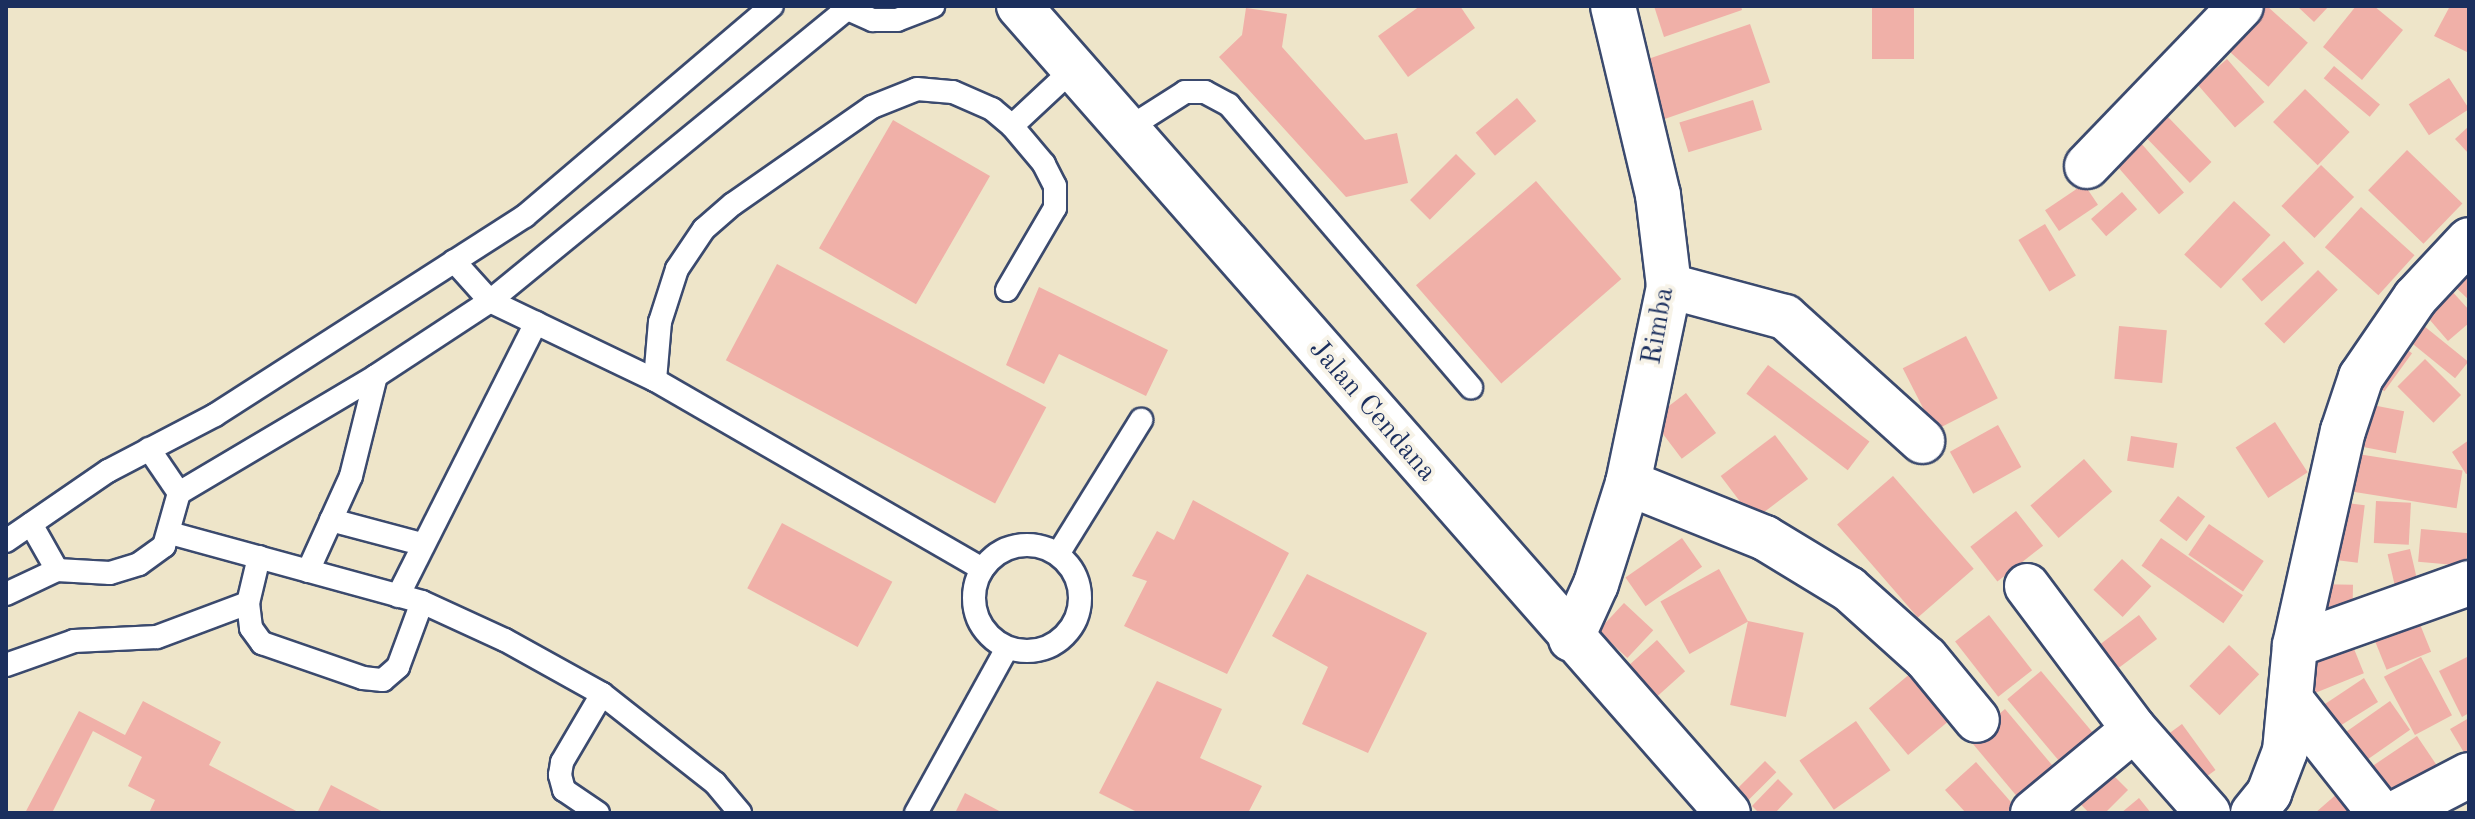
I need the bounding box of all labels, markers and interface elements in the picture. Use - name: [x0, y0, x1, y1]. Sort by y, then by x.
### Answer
- street label: Rimba: [1636, 285, 1682, 367]
- street label: Jalan Cendana: [1301, 333, 1443, 489]

